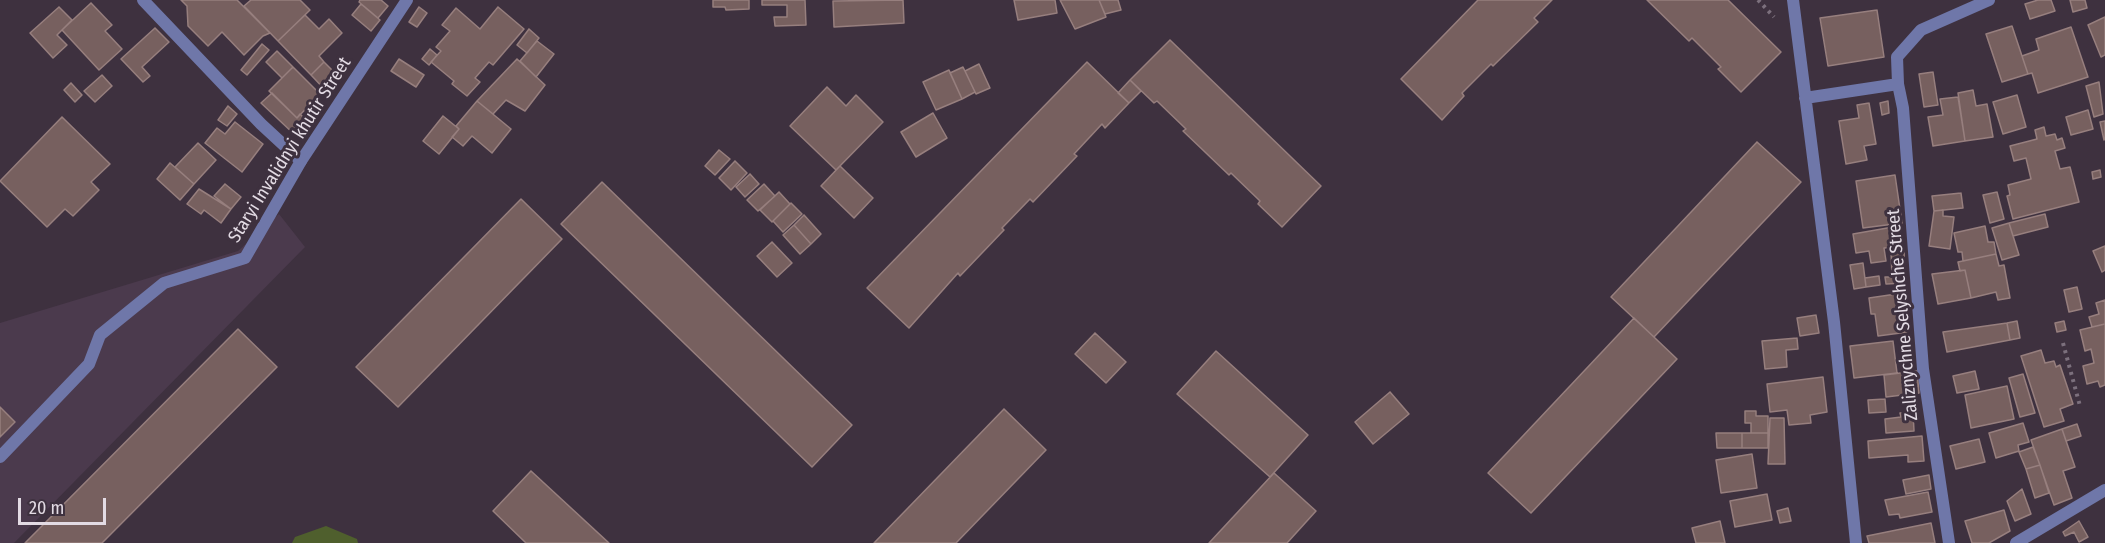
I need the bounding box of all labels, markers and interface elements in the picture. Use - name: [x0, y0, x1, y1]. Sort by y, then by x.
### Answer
- street label: Staryi Invalidnyi khutir Street: [224, 53, 356, 247]
- street label: Zaliznychne Selyshche Street: [1883, 208, 1923, 422]
- scale bar: [21, 486, 110, 524]
- text: 20 m: [29, 497, 64, 519]

